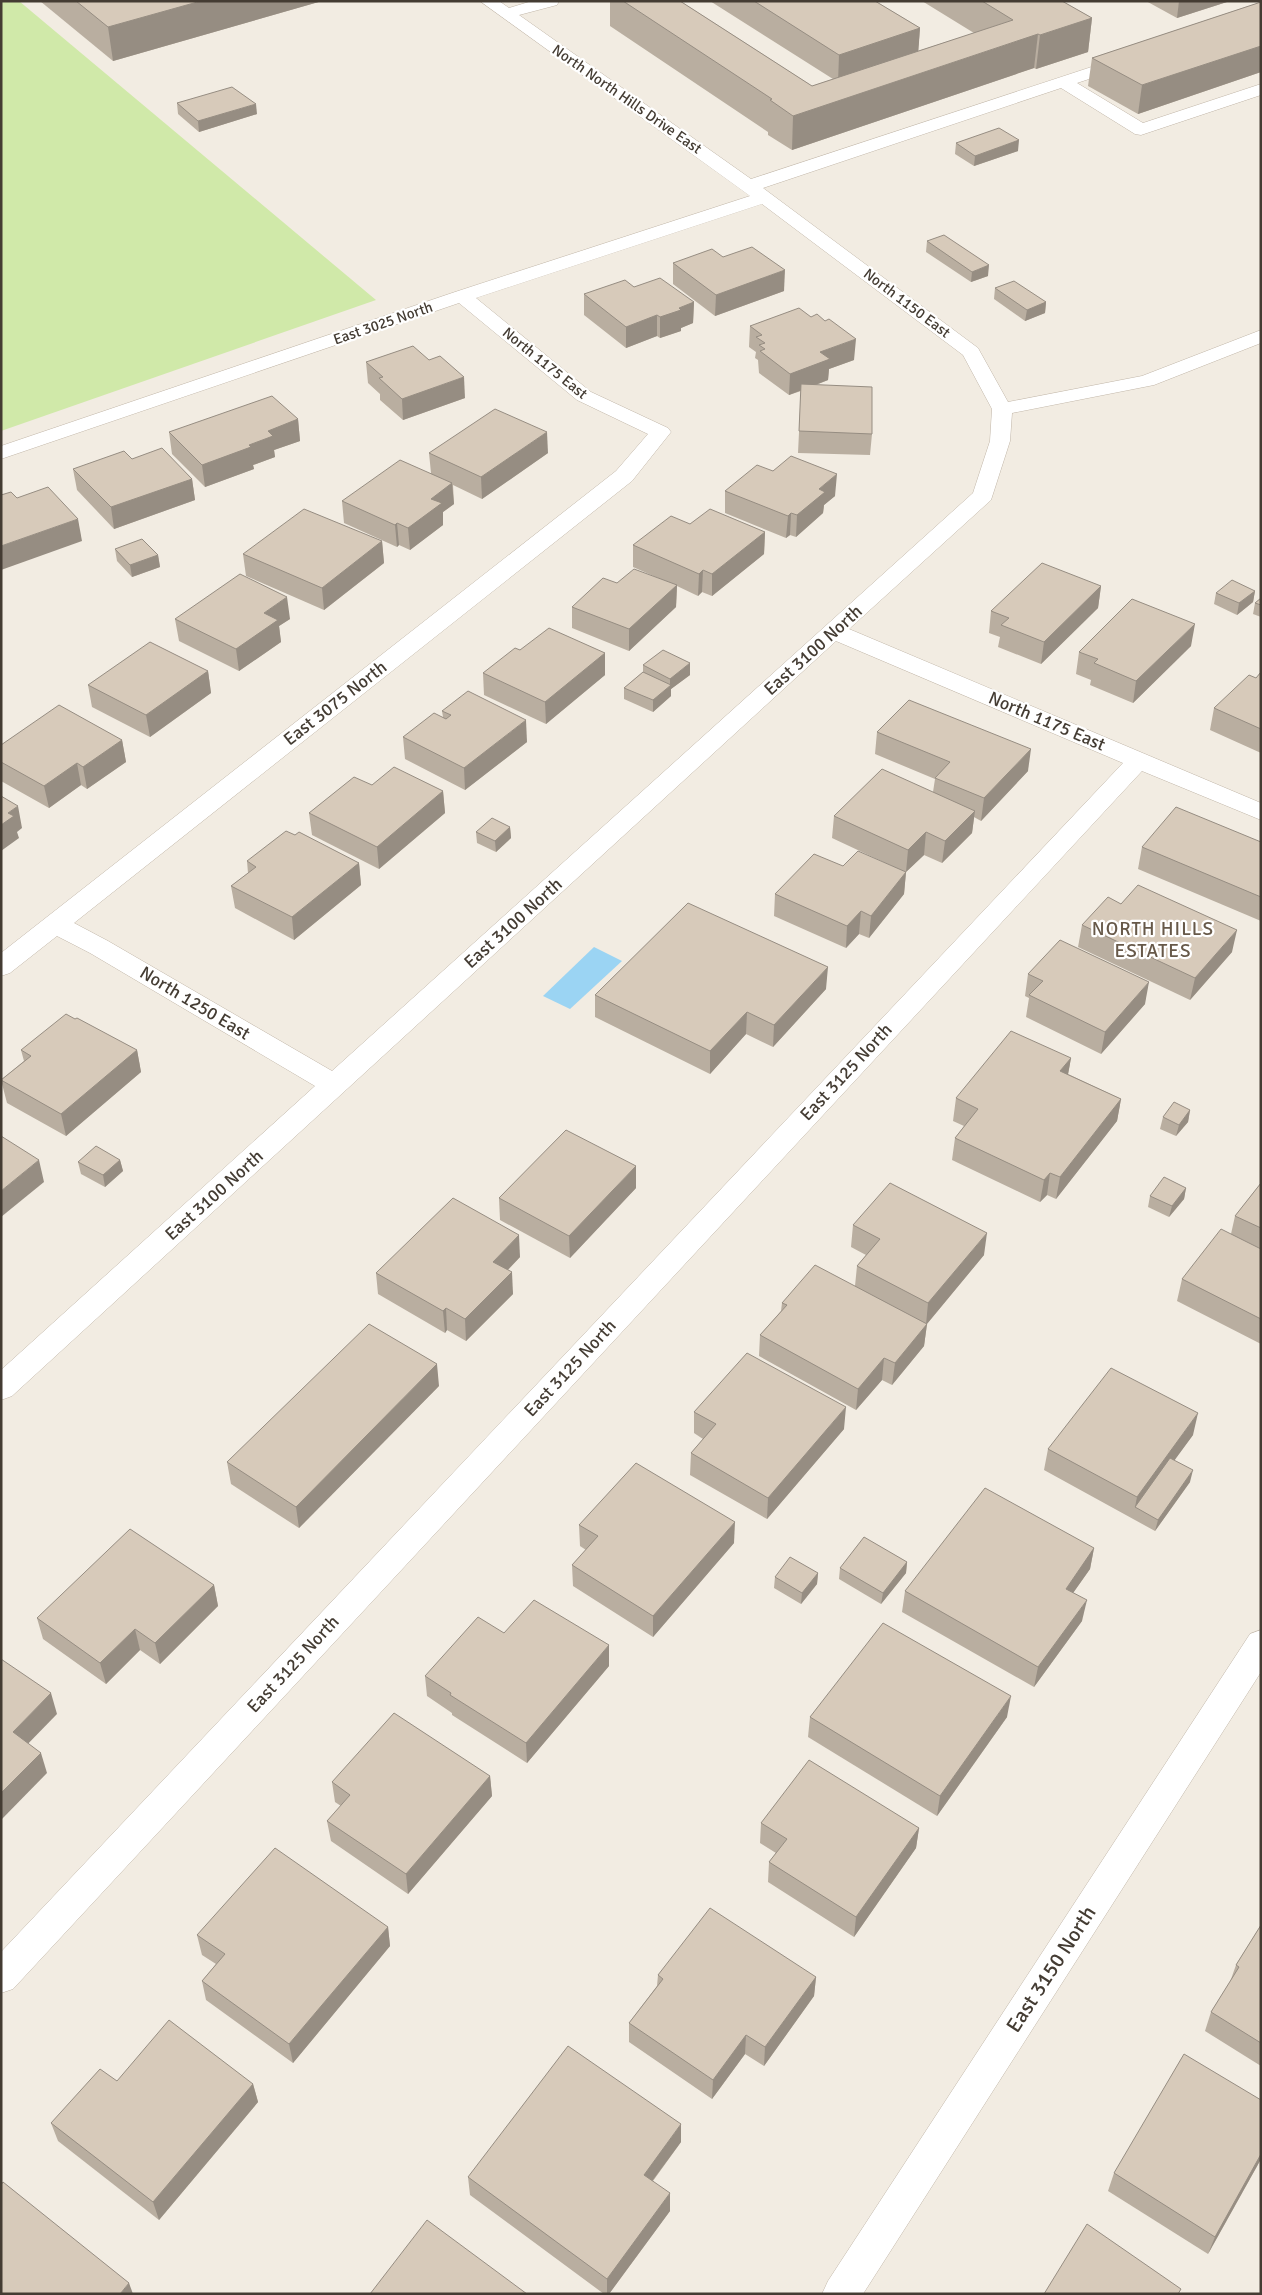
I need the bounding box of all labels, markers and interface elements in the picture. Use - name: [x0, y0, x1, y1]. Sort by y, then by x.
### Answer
- street label: North North Hills Drive East: [549, 40, 705, 158]
- street label: North 1150 East: [860, 265, 954, 341]
- street label: East 3025 North: [331, 298, 435, 348]
- street label: North 1175 East: [499, 323, 591, 403]
- street label: East 3100 North: [759, 600, 867, 700]
- street label: East 3075 North: [279, 656, 391, 750]
- street label: North 1175 East: [985, 686, 1109, 756]
- street label: East 3100 North: [459, 873, 567, 973]
- district label: NORTH HILLS ESTATES: [1092, 917, 1214, 963]
- street label: North 1250 East: [136, 961, 254, 1045]
- street label: East 3125 North: [795, 1019, 897, 1125]
- street label: East 3100 North: [160, 1145, 268, 1245]
- street label: East 3125 North: [519, 1315, 621, 1421]
- street label: East 3125 North: [242, 1611, 344, 1717]
- street label: East 3150 North: [1000, 1901, 1102, 2037]

